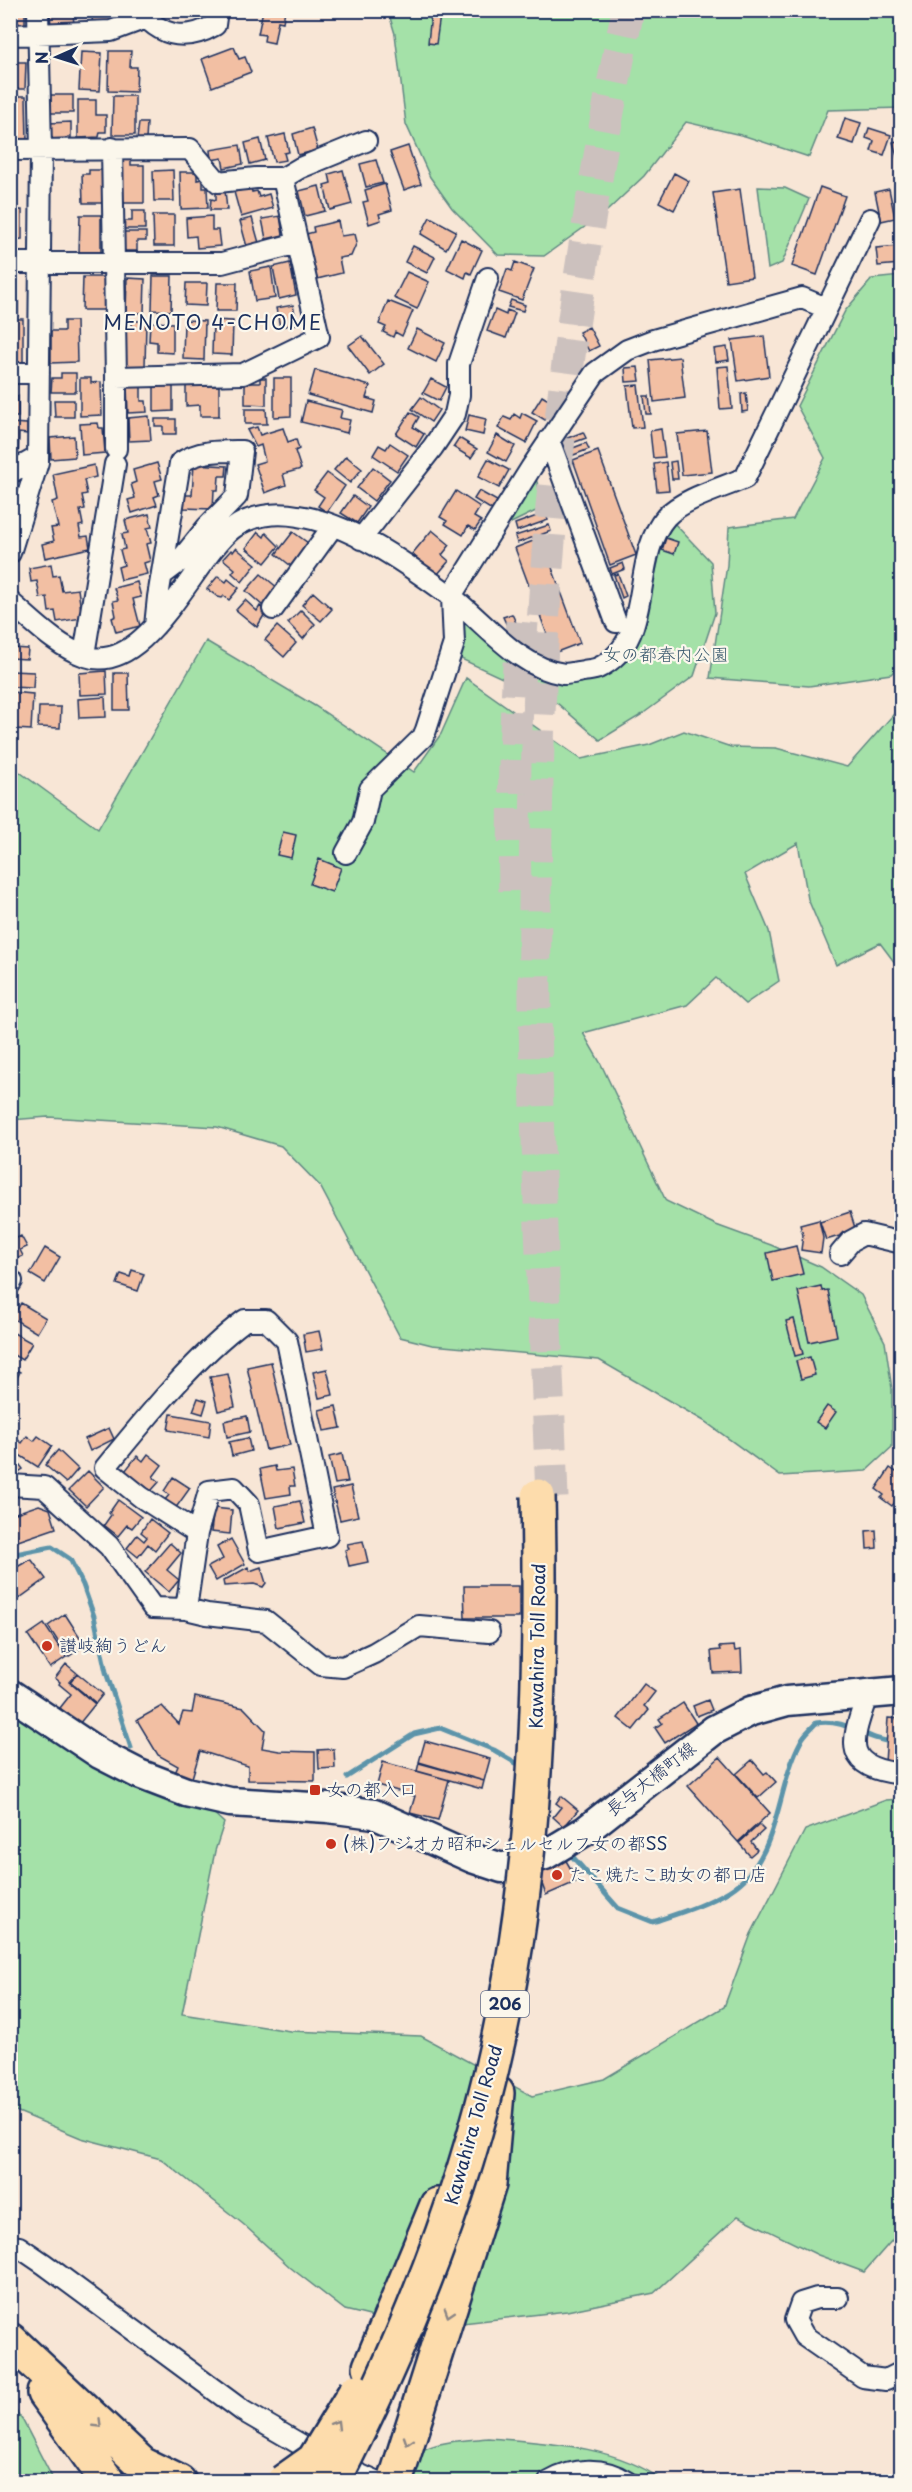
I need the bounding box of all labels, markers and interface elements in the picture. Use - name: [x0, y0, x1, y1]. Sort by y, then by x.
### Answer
- north arrow: [27, 27, 87, 87]
- text: N: [29, 51, 53, 65]
- district label: MENOTO 4-CHOME: [103, 307, 323, 337]
- park label: 女の都春内公園: [603, 640, 729, 667]
- street label: Kawahira Toll Road: [522, 1563, 551, 1729]
- place label: 讃岐絢うどん: [59, 1631, 167, 1658]
- marker: 讃岐絢うどん: [40, 1639, 54, 1653]
- street label: 長与大橋町線: [599, 1734, 701, 1822]
- place label: 女の都入口: [327, 1775, 417, 1802]
- marker: 女の都入口: [308, 1783, 322, 1797]
- place label: (株)フジオカ昭和シェルセルフ女の都SS: [343, 1829, 668, 1856]
- marker: (株)フジオカ昭和シェルセルフ女の都SS: [324, 1837, 338, 1851]
- place label: たこ焼たこ助女の都口店: [569, 1860, 767, 1887]
- marker: たこ焼たこ助女の都口店: [550, 1868, 564, 1882]
- road number: 206: [481, 1991, 529, 2017]
- street label: Kawahira Toll Road: [437, 2041, 508, 2208]
- one-way arrow: [443, 2307, 456, 2318]
- one-way arrow: [91, 2417, 102, 2428]
- one-way arrow: [328, 2420, 340, 2430]
- one-way arrow: [403, 2435, 415, 2445]

